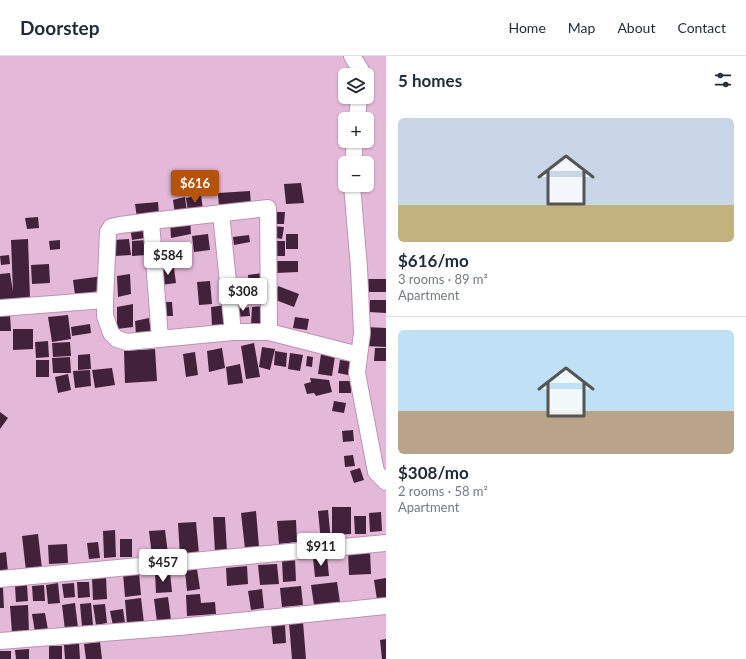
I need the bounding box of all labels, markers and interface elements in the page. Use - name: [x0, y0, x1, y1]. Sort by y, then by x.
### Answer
- text: Doorstep: [20, 16, 100, 39]
- text: Home: [508, 19, 546, 36]
- text: Map: [568, 19, 595, 36]
- text: About: [617, 19, 655, 36]
- text: Contact: [677, 19, 726, 36]
- map controls: [338, 68, 374, 192]
- button: layers: [338, 68, 374, 104]
- icon: filters: [712, 69, 734, 91]
- text: 5 homes: [398, 70, 462, 91]
- button: +: [338, 112, 374, 148]
- icon: home: [530, 144, 602, 216]
- button: −: [338, 156, 374, 192]
- pin: $616: [171, 170, 219, 204]
- text: $616: [180, 175, 210, 191]
- pin: $584: [144, 242, 192, 276]
- text: $584: [153, 247, 183, 263]
- text: $616/mo: [398, 250, 469, 271]
- text: 3 rooms · 89 m²: [398, 271, 488, 287]
- pin: $308: [219, 278, 267, 312]
- text: $308: [228, 283, 258, 299]
- text: Apartment: [398, 287, 459, 303]
- icon: home: [530, 356, 602, 428]
- text: $308/mo: [398, 462, 469, 483]
- text: 2 rooms · 58 m²: [398, 483, 488, 499]
- text: Apartment: [398, 499, 459, 515]
- pin: $911: [297, 533, 345, 567]
- text: $911: [306, 538, 336, 554]
- pin: $457: [139, 549, 187, 583]
- text: $457: [148, 554, 178, 570]

